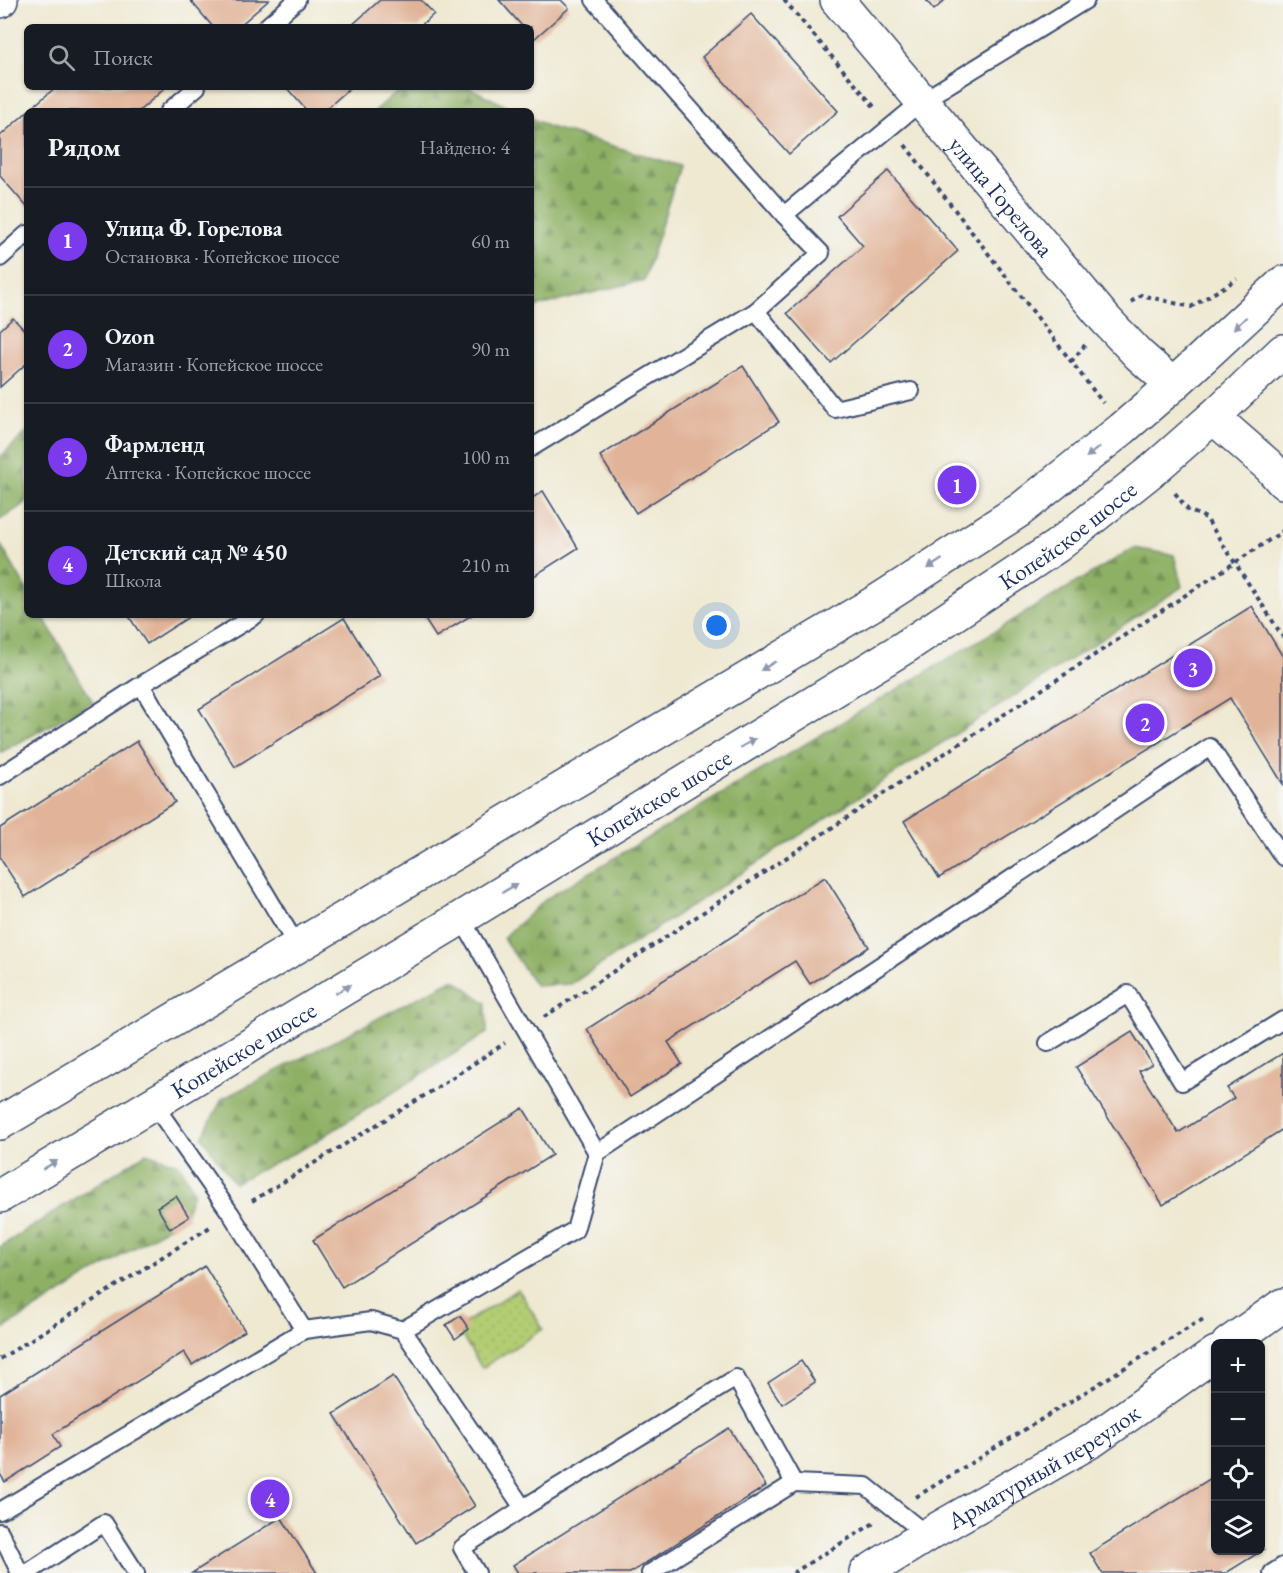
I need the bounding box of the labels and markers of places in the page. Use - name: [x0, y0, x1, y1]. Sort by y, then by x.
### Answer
- pin: 1: [938, 462, 976, 508]
- pin: 3: [1174, 646, 1212, 690]
- pin: 2: [1126, 700, 1164, 746]
- pin: 4: [250, 1476, 290, 1522]

